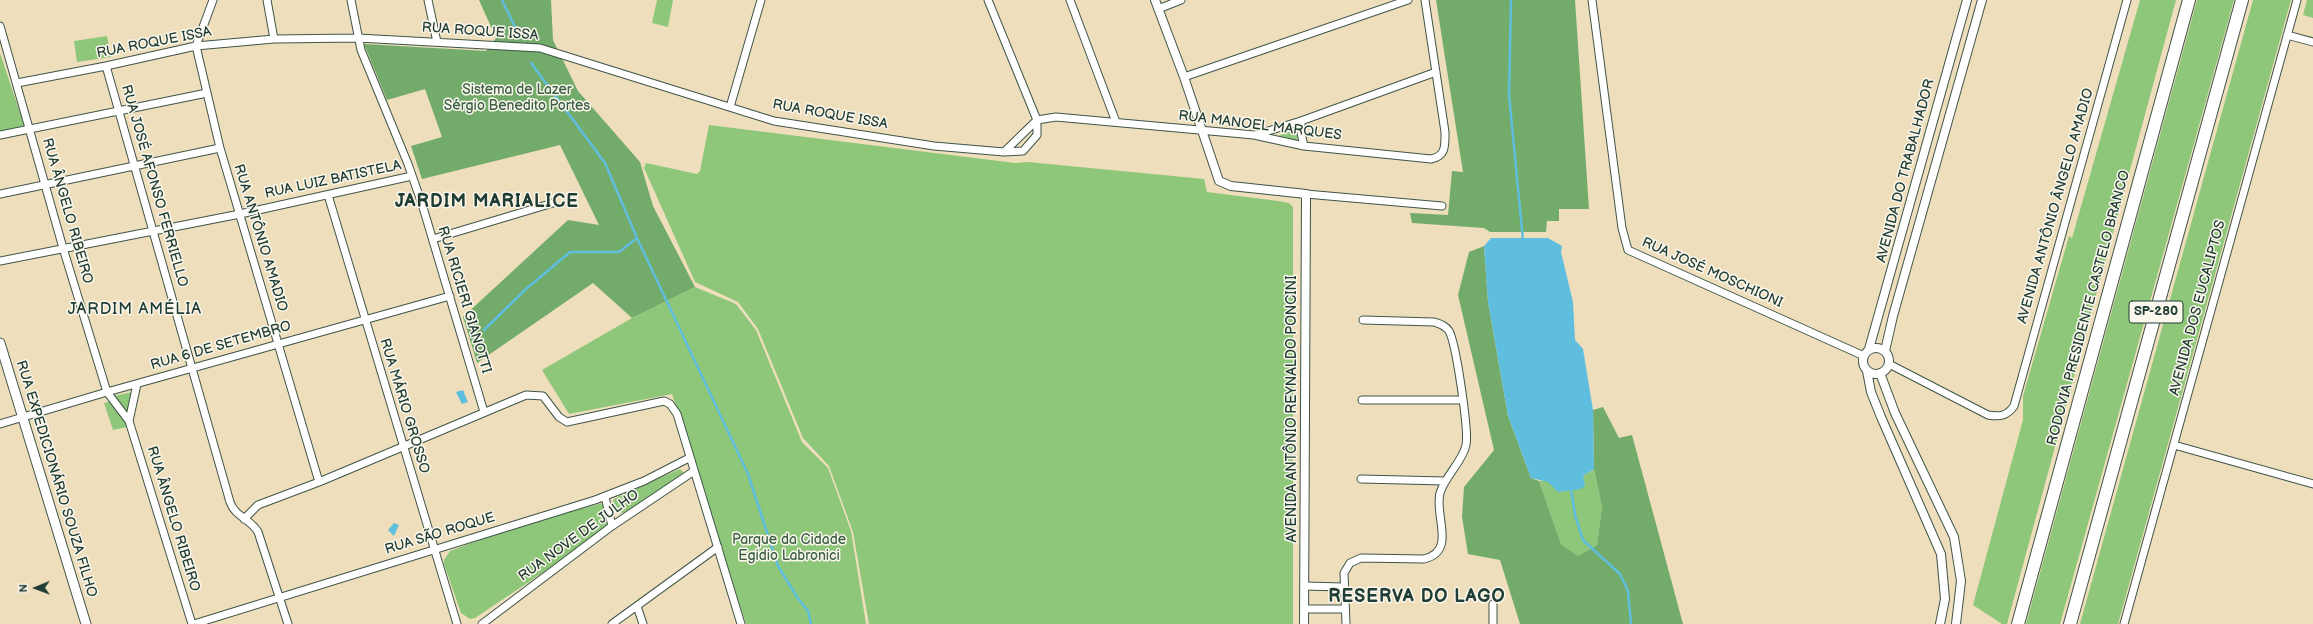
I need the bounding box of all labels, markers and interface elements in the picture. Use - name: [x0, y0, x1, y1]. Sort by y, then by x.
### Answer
- street label: RUA ROQUE ISSA: [421, 20, 539, 44]
- street label: RUA ROQUE ISSA: [95, 24, 213, 62]
- street label: AVENIDA DO TRABALHADOR: [1873, 77, 1939, 265]
- park label: Sistema de Lazer Sérgio Benedito Portes: [444, 82, 590, 114]
- street label: RUA JOSÉ AFONSO FERRIELLO: [117, 83, 191, 289]
- street label: AVENIDA ANTÔNIO ÂNGELO AMADIO: [2014, 86, 2098, 326]
- street label: RUA ROQUE ISSA: [771, 97, 889, 133]
- street label: RUA MANOEL MARQUES: [1177, 108, 1343, 144]
- street label: RUA ÂNGELO RIBEIRO: [38, 136, 96, 286]
- street label: RUA LUIZ BATISTELA: [263, 157, 403, 203]
- street label: RUA ANTÔNIO AMADIO: [230, 162, 290, 314]
- street label: RODOVIA PRESIDENTE CASTELO BRANCO: [2044, 169, 2134, 447]
- district label: JARDIM MARIALICE: [395, 191, 579, 213]
- street label: AVENIDA DOS EUCALIPTOS: [2166, 218, 2230, 398]
- street label: RUA RICIERI GIANOTTI: [434, 224, 494, 376]
- street label: RUA JOSÉ MOSCHIONI: [1639, 234, 1785, 312]
- street label: AVENIDA ANTÔNIO REYNALDO PONCINI: [1284, 276, 1300, 542]
- district label: JARDIM AMÉLIA: [68, 300, 202, 320]
- road number: SP-280: [2129, 301, 2183, 323]
- street label: RUA 6 DE SETEMBRO: [149, 318, 293, 374]
- street label: RUA MÁRIO GROSSO: [375, 336, 433, 476]
- street label: RUA EXPEDICIONÁRIO SOUZA FILHO: [12, 359, 100, 599]
- street label: RUA ÂNGELO RIBEIRO: [143, 444, 203, 594]
- street label: RUA NOVE DE JULHO: [516, 487, 642, 585]
- street label: RUA SÃO ROQUE: [383, 509, 497, 559]
- park label: Parque da Cidade Egidio Labronici: [732, 532, 846, 564]
- north arrow: [16, 568, 56, 608]
- district label: RESERVA DO LAGO: [1328, 586, 1506, 608]

